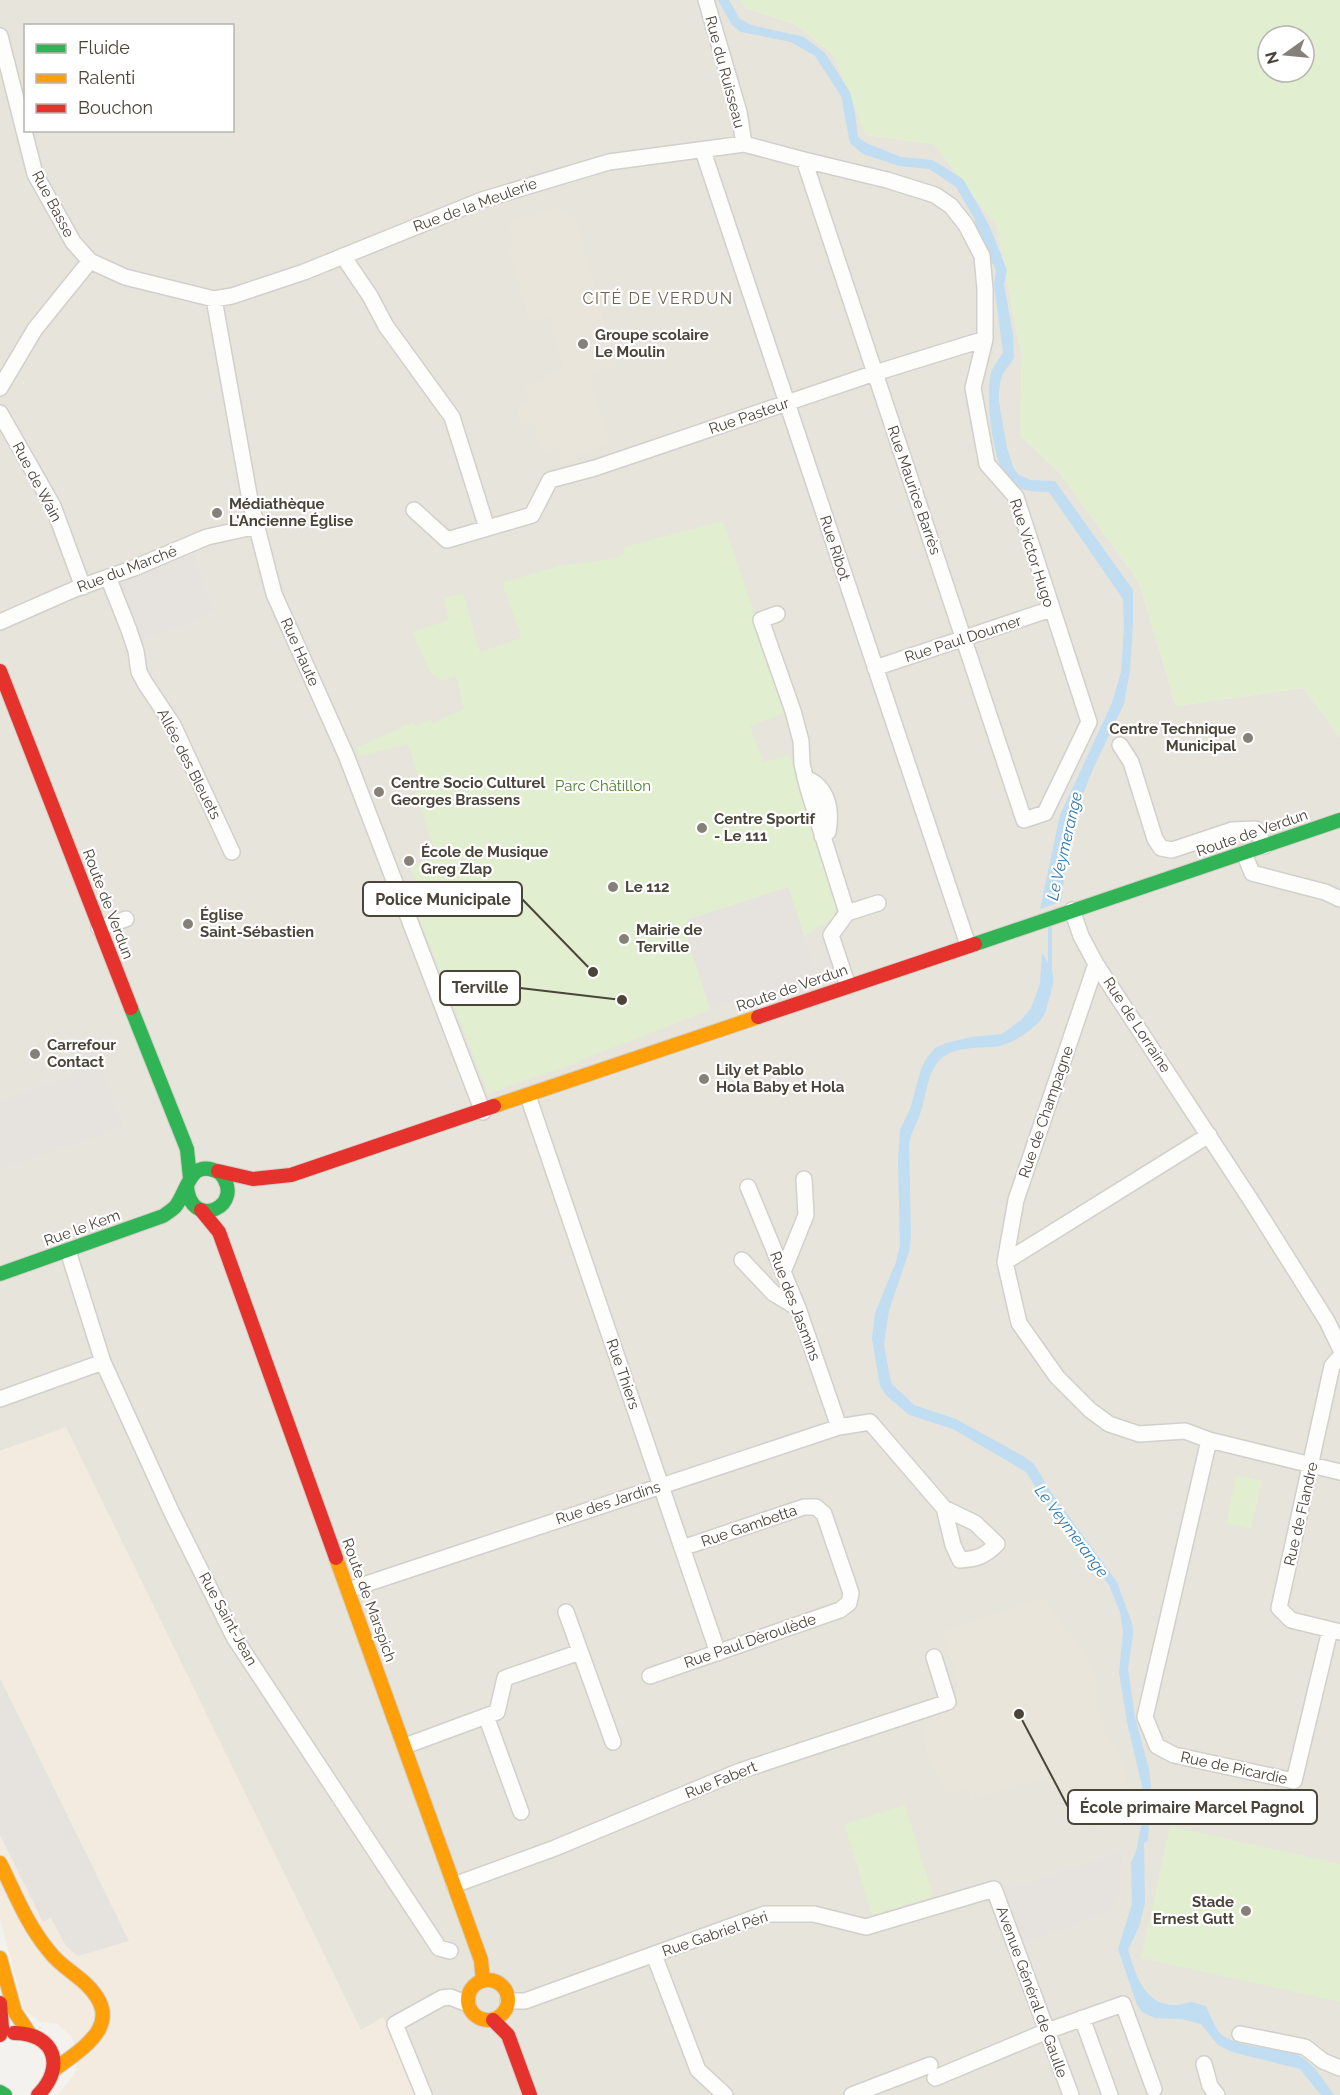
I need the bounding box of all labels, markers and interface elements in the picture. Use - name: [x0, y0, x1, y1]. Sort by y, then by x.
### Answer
- street label: Rue du Ruisseau: [701, 14, 749, 130]
- legend: [24, 24, 234, 132]
- north arrow: [1256, 24, 1316, 84]
- text: Fluide: [78, 37, 130, 58]
- text: N: [1261, 49, 1283, 66]
- text: Ralenti: [78, 67, 135, 88]
- text: Bouchon: [78, 97, 153, 118]
- street label: Rue Basse: [28, 168, 78, 240]
- street label: Rue de la Meulerie: [411, 174, 539, 236]
- district label: CITÉ DE VERDUN: [582, 288, 734, 308]
- place label: Groupe scolaire Le Moulin: [595, 326, 709, 361]
- marker: Groupe scolaire Le Moulin: [576, 337, 590, 351]
- street label: Rue Pasteur: [706, 394, 792, 438]
- street label: Rue Maurice Barrès: [883, 423, 945, 557]
- street label: Rue de Wain: [8, 439, 66, 525]
- place label: Médiathèque L'Ancienne Église: [229, 495, 353, 530]
- street label: Rue Victor Hugo: [1006, 496, 1058, 610]
- marker: Médiathèque L'Ancienne Église: [210, 506, 224, 520]
- street label: Rue Ribot: [816, 513, 854, 583]
- street label: Rue du Marché: [75, 542, 180, 596]
- street label: Rue Paul Doumer: [902, 611, 1024, 666]
- street label: Rue Haute: [277, 615, 323, 689]
- street label: Allée des Bleuets: [153, 706, 225, 822]
- place label: Centre Technique Municipal: [1109, 720, 1236, 755]
- marker: Centre Technique Municipal: [1241, 731, 1255, 745]
- place label: Centre Socio Culturel Georges Brassens: [391, 774, 546, 809]
- park label: Parc Châtillon: [555, 777, 651, 795]
- marker: Centre Socio Culturel Georges Brassens: [372, 785, 386, 799]
- water label: Le Veymerange: [1043, 790, 1086, 902]
- street label: Route de Verdun: [1194, 806, 1310, 860]
- place label: Centre Sportif - Le 111: [714, 810, 815, 845]
- marker: Centre Sportif - Le 111: [695, 821, 709, 835]
- place label: École de Musique Greg Zlap: [421, 843, 548, 878]
- street label: Route de Verdun: [79, 846, 137, 962]
- marker: École de Musique Greg Zlap: [402, 854, 416, 868]
- place label: Le 112: [625, 878, 670, 896]
- marker: Le 112: [606, 880, 620, 894]
- callout: Police Municipale: [363, 882, 522, 916]
- text: Police Municipale: [375, 890, 511, 909]
- place label: Église Saint-Sébastien: [200, 906, 314, 941]
- marker: Église Saint-Sébastien: [181, 917, 195, 931]
- place label: Mairie de Terville: [636, 921, 702, 956]
- marker: Mairie de Terville: [617, 932, 631, 946]
- street label: Route de Verdun: [734, 961, 850, 1015]
- callout: Terville: [440, 971, 520, 1005]
- street label: Rue de Lorraine: [1099, 974, 1175, 1076]
- text: Terville: [452, 978, 509, 997]
- place label: Carrefour Contact: [47, 1036, 116, 1071]
- street label: Rue de Champagne: [1015, 1043, 1077, 1180]
- marker: Carrefour Contact: [28, 1047, 42, 1061]
- place label: Lily et Pablo Hola Baby et Hola: [716, 1061, 845, 1096]
- marker: Lily et Pablo Hola Baby et Hola: [697, 1072, 711, 1086]
- street label: Rue le Kem: [41, 1206, 123, 1250]
- street label: Rue des Jasmins: [766, 1249, 824, 1363]
- street label: Rue Thiers: [603, 1336, 643, 1412]
- street label: Rue de Flandre: [1280, 1460, 1322, 1568]
- street label: Rue des Jardins: [553, 1478, 663, 1528]
- water label: Le Veymerange: [1031, 1481, 1113, 1581]
- street label: Rue Gambetta: [699, 1501, 799, 1551]
- street label: Route de Marspich: [338, 1536, 400, 1664]
- street label: Rue Saint-Jean: [195, 1569, 261, 1669]
- street label: Rue Paul Dèroulède: [682, 1610, 819, 1672]
- street label: Rue de Picardie: [1179, 1748, 1289, 1788]
- street label: Rue Fabert: [683, 1757, 759, 1803]
- callout: École primaire Marcel Pagnol: [1068, 1790, 1317, 1824]
- text: École primaire Marcel Pagnol: [1080, 1797, 1305, 1817]
- place label: Stade Ernest Gutt: [1153, 1893, 1234, 1928]
- street label: Avenue Général de Gaulle: [993, 1904, 1072, 2080]
- marker: Stade Ernest Gutt: [1239, 1904, 1253, 1918]
- street label: Rue Gabriel Péri: [660, 1907, 770, 1961]

